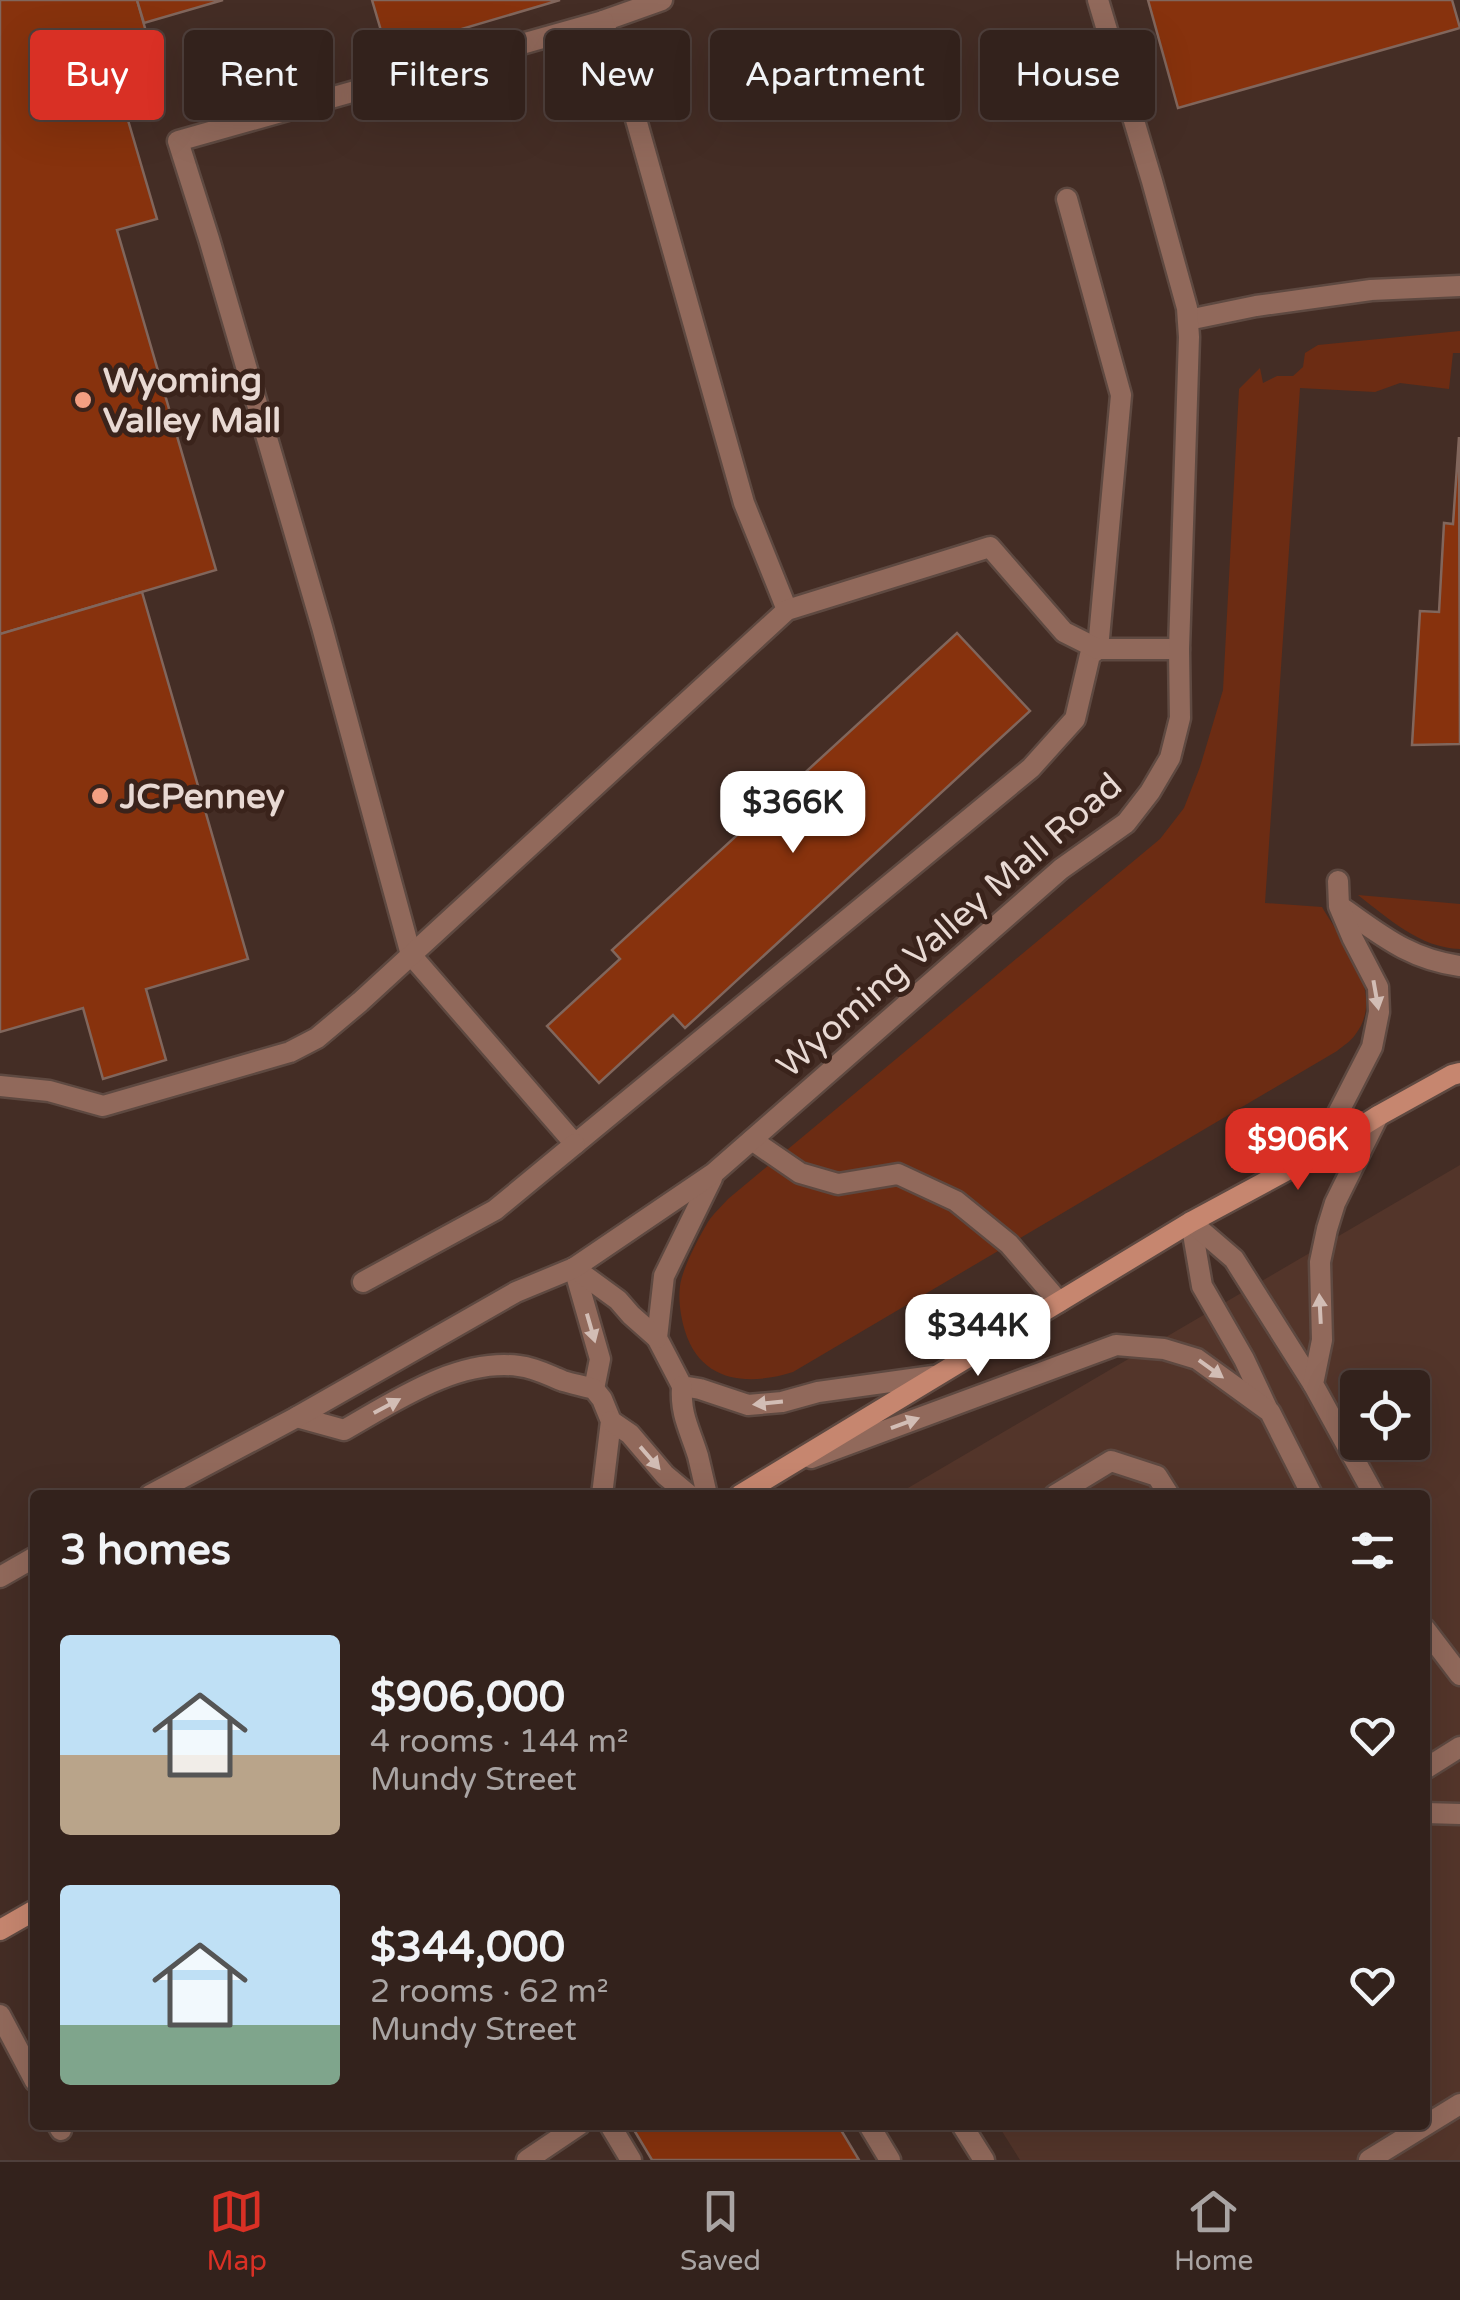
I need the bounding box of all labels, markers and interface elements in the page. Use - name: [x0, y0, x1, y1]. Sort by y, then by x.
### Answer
- chip: Buy: [30, 30, 164, 120]
- chip: Rent: [184, 30, 333, 120]
- chip: Filters: [353, 30, 525, 120]
- chip: New: [545, 30, 690, 120]
- chip: Apartment: [710, 30, 960, 120]
- chip: House: [980, 30, 1155, 120]
- place label: Wyoming Valley Mall: [103, 360, 281, 442]
- marker: Wyoming Valley Mall: [72, 389, 94, 411]
- street label: Wyoming Valley Mall Road: [769, 765, 1131, 1087]
- pin: $366K: [723, 771, 863, 856]
- place label: JCPenney: [119, 776, 285, 818]
- text: $366K: [742, 784, 844, 822]
- marker: JCPenney: [89, 785, 111, 807]
- one-way arrow: [1369, 979, 1384, 1011]
- pin: $906K: [1228, 1108, 1368, 1193]
- text: $906K: [1247, 1121, 1349, 1159]
- one-way arrow: [1312, 1292, 1328, 1324]
- pin: $344K: [908, 1294, 1048, 1379]
- text: $344K: [927, 1307, 1029, 1345]
- one-way arrow: [584, 1313, 599, 1344]
- one-way arrow: [1198, 1358, 1224, 1378]
- map controls: [1340, 1370, 1430, 1460]
- button: locate: [1340, 1370, 1430, 1460]
- one-way arrow: [752, 1395, 784, 1411]
- one-way arrow: [372, 1398, 401, 1415]
- one-way arrow: [890, 1415, 920, 1430]
- one-way arrow: [639, 1445, 661, 1470]
- icon: filters: [1345, 1523, 1400, 1578]
- text: 3 homes: [60, 1525, 231, 1576]
- text: $906,000: [370, 1672, 565, 1723]
- icon: home: [140, 1675, 260, 1795]
- icon: heart: [1345, 1708, 1400, 1763]
- text: 4 rooms · 144 m²: [370, 1723, 629, 1761]
- text: Mundy Street: [370, 1761, 577, 1799]
- text: $344,000: [370, 1922, 565, 1973]
- icon: home: [140, 1925, 260, 2045]
- icon: heart: [1345, 1958, 1400, 2013]
- text: 2 rooms · 62 m²: [370, 1973, 609, 2011]
- text: Mundy Street: [370, 2011, 577, 2049]
- tab: Map: [207, 2184, 267, 2278]
- tab: Saved: [680, 2184, 761, 2278]
- tab: Home: [1174, 2184, 1253, 2278]

